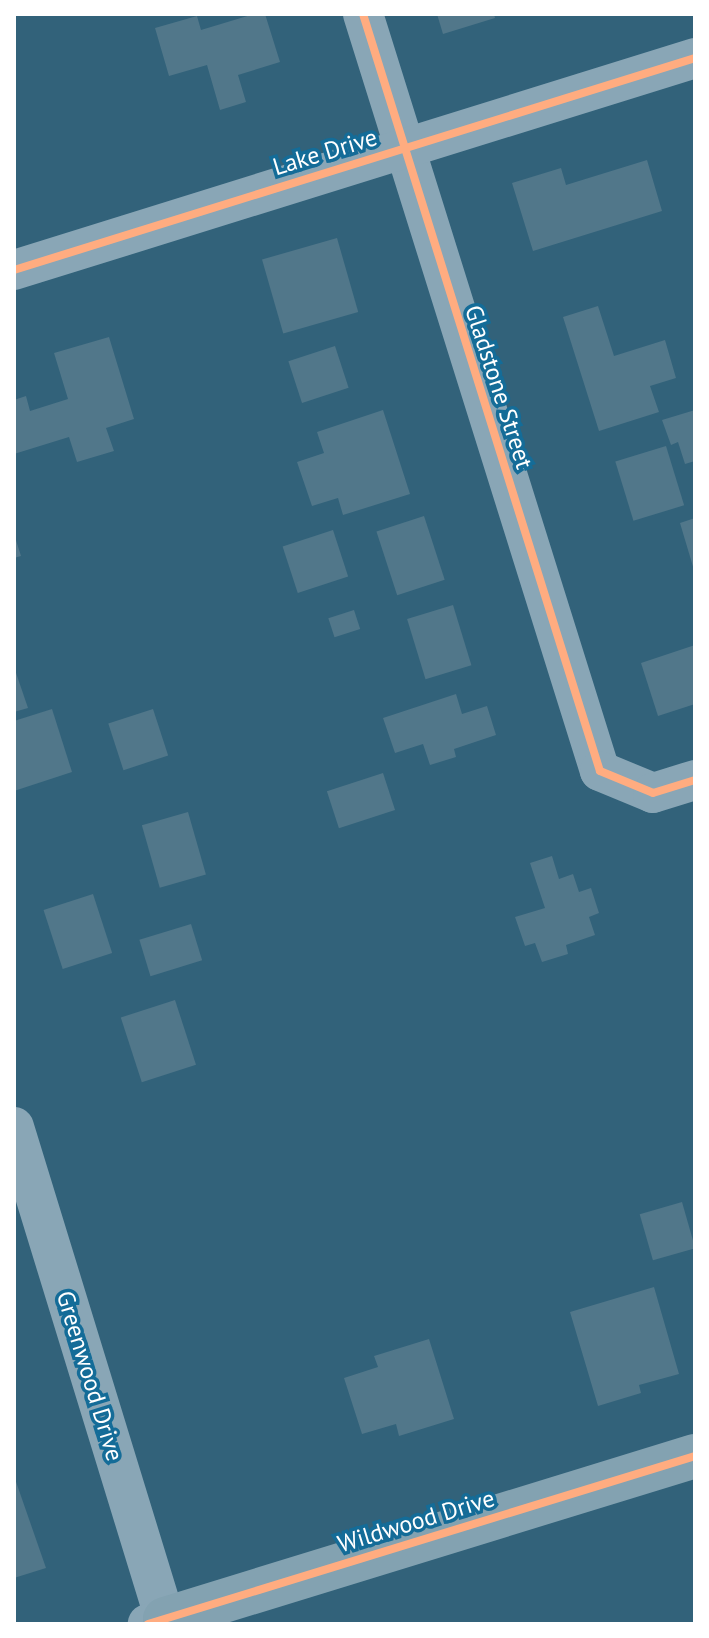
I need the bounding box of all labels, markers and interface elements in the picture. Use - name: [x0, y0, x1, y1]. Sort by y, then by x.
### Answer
- street label: Lake Drive: [269, 123, 381, 181]
- street label: Gladstone Street: [459, 302, 539, 472]
- street label: Greenwood Drive: [50, 1287, 130, 1465]
- street label: Wildwood Drive: [334, 1483, 498, 1559]

